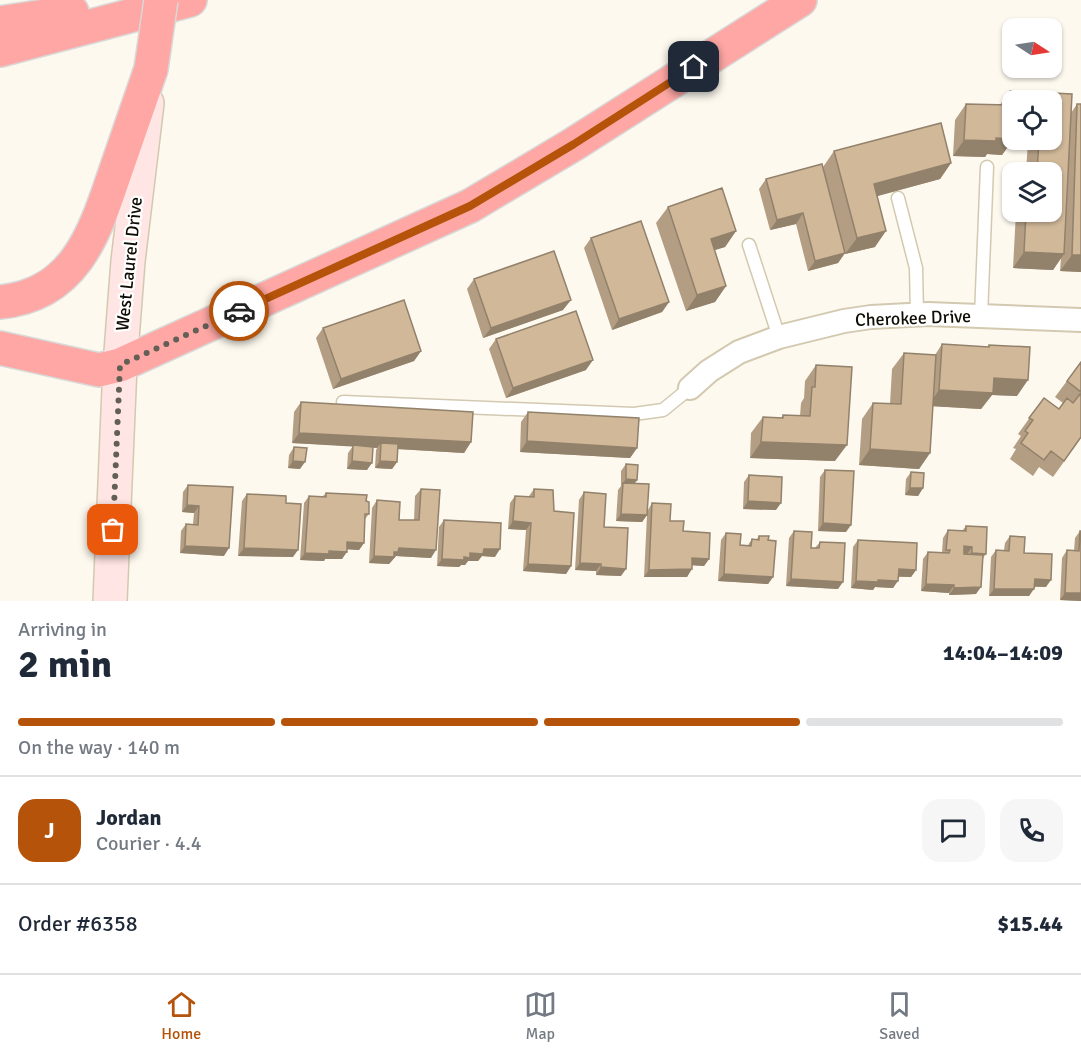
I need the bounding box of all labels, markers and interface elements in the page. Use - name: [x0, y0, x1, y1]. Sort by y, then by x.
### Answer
- north arrow: [1002, 18, 1062, 78]
- map controls: [1002, 18, 1062, 222]
- pin: [668, 41, 719, 92]
- icon: home: [677, 50, 710, 83]
- button: locate: [1002, 90, 1062, 150]
- button: layers: [1002, 162, 1062, 222]
- street label: West Laurel Drive: [111, 196, 147, 332]
- courier: [209, 281, 269, 341]
- icon: car: [223, 295, 256, 328]
- street label: Cherokee Drive: [855, 305, 971, 331]
- pin: [87, 504, 138, 555]
- icon: bag: [96, 513, 129, 546]
- text: Arriving in: [18, 617, 107, 642]
- text: 14:04–14:09: [943, 639, 1063, 666]
- text: 2 min: [18, 640, 112, 688]
- text: On the way · 140 m: [18, 735, 180, 760]
- button: chat: [922, 799, 985, 862]
- button: phone: [1000, 799, 1063, 862]
- text: Jordan: [96, 804, 162, 831]
- text: J: [44, 817, 55, 844]
- text: Courier · 4.4: [96, 831, 202, 856]
- text: Order #6358: [18, 910, 138, 937]
- text: $15.44: [997, 910, 1063, 937]
- tab: Home: [161, 988, 201, 1044]
- tab: Map: [524, 988, 557, 1044]
- tab: Saved: [879, 988, 920, 1044]

